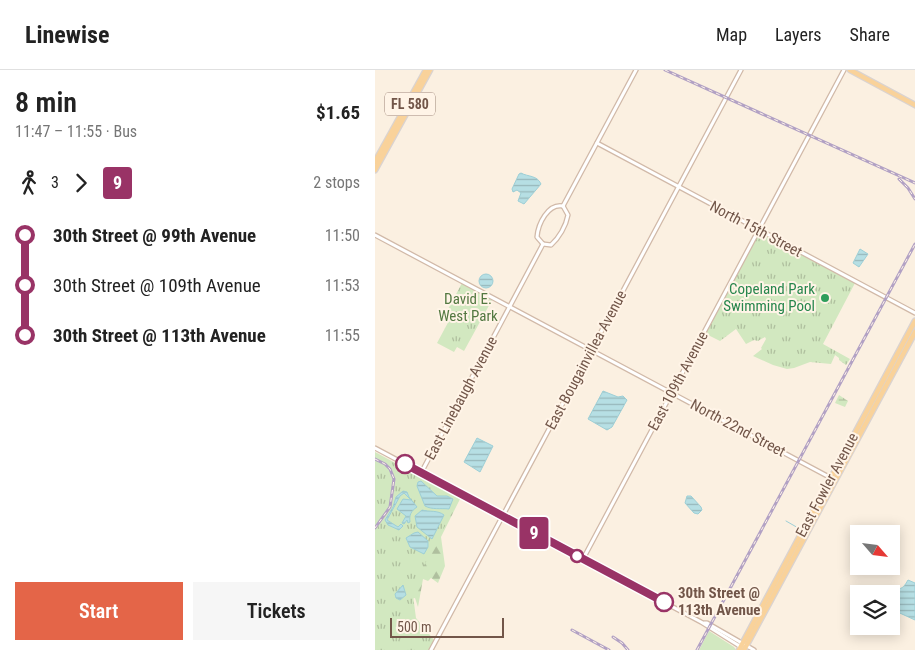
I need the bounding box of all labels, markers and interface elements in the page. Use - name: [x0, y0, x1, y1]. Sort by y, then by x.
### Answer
- text: Linewise: [25, 21, 109, 49]
- text: Map: [716, 24, 747, 45]
- text: Layers: [775, 24, 822, 45]
- text: Share: [850, 24, 890, 45]
- text: 8 min: [15, 86, 77, 119]
- road number: FL 580: [385, 92, 435, 116]
- text: $1.65: [316, 101, 360, 124]
- text: 11:47 – 11:55 · Bus: [15, 122, 137, 141]
- icon: walk: [15, 169, 43, 197]
- icon: forward: [67, 169, 95, 197]
- text: 9: [113, 172, 122, 193]
- text: 3: [51, 173, 59, 192]
- text: 2 stops: [313, 173, 360, 192]
- street label: North 15th Street: [707, 197, 805, 261]
- text: 30th Street @ 99th Avenue: [53, 224, 256, 247]
- text: 11:50: [325, 226, 360, 245]
- text: 30th Street @ 109th Avenue: [53, 274, 261, 297]
- text: 11:53: [325, 276, 360, 295]
- place label: Copeland Park Swimming Pool: [723, 280, 815, 315]
- street label: East Bougainvillea Avenue: [542, 287, 630, 433]
- park label: David E. West Park: [438, 290, 498, 325]
- marker: Copeland Park Swimming Pool: [819, 292, 831, 304]
- text: 30th Street @ 113th Avenue: [53, 324, 266, 347]
- text: 11:55: [325, 326, 360, 345]
- street label: East 109th Avenue: [644, 328, 712, 434]
- street label: East Linebaugh Avenue: [421, 333, 501, 463]
- street label: North 22nd Street: [687, 395, 789, 461]
- street label: East Fowler Avenue: [792, 430, 862, 540]
- unlabelled marker: [395, 454, 415, 474]
- line badge: 9: [518, 517, 550, 549]
- text: 9: [529, 522, 539, 543]
- north arrow: [850, 525, 900, 575]
- map controls: [850, 525, 900, 635]
- unlabelled marker: [570, 549, 584, 563]
- button: Start: [15, 582, 183, 640]
- button: Tickets: [193, 582, 360, 640]
- place label: 30th Street @ 113th Avenue: [678, 584, 761, 619]
- button: layers: [850, 585, 900, 635]
- marker: 30th Street @ 113th Avenue: [654, 592, 674, 612]
- scale bar: [390, 615, 504, 638]
- text: 500 m: [397, 619, 432, 635]

